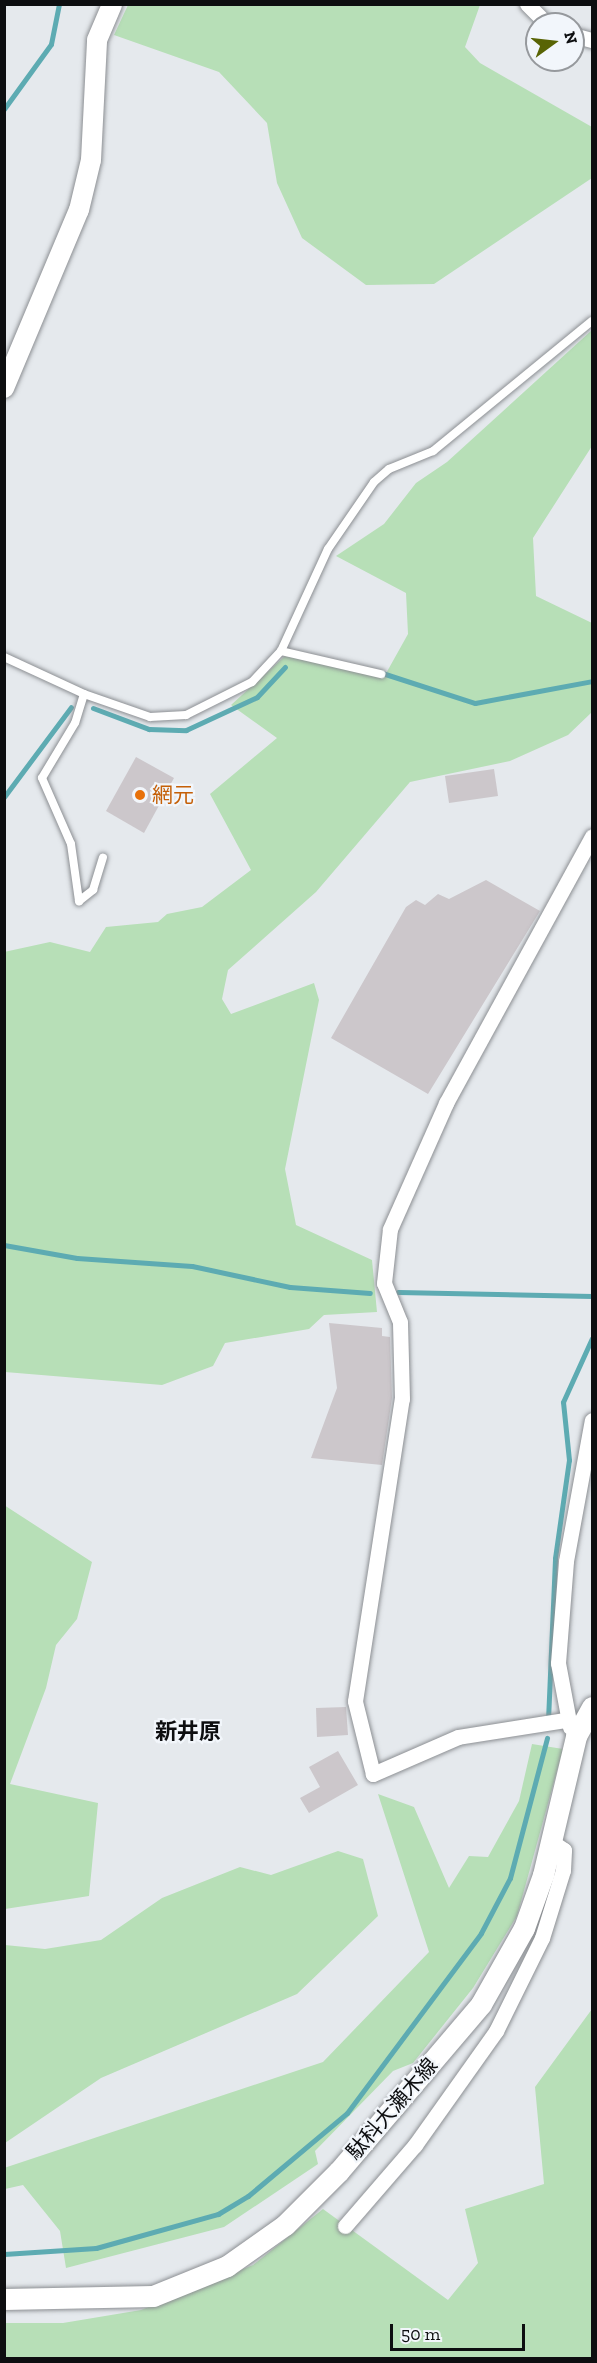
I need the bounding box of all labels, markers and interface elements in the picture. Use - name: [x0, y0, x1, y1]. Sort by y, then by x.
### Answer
- north arrow: [525, 12, 585, 72]
- text: N: [560, 29, 582, 46]
- place label: 網元: [152, 782, 194, 808]
- marker: 網元: [133, 788, 147, 802]
- district label: 新井原: [155, 1719, 221, 1745]
- street label: 駄科大瀬木線: [341, 2053, 443, 2165]
- scale bar: [393, 2312, 528, 2350]
- text: 50 m: [401, 2323, 440, 2345]

